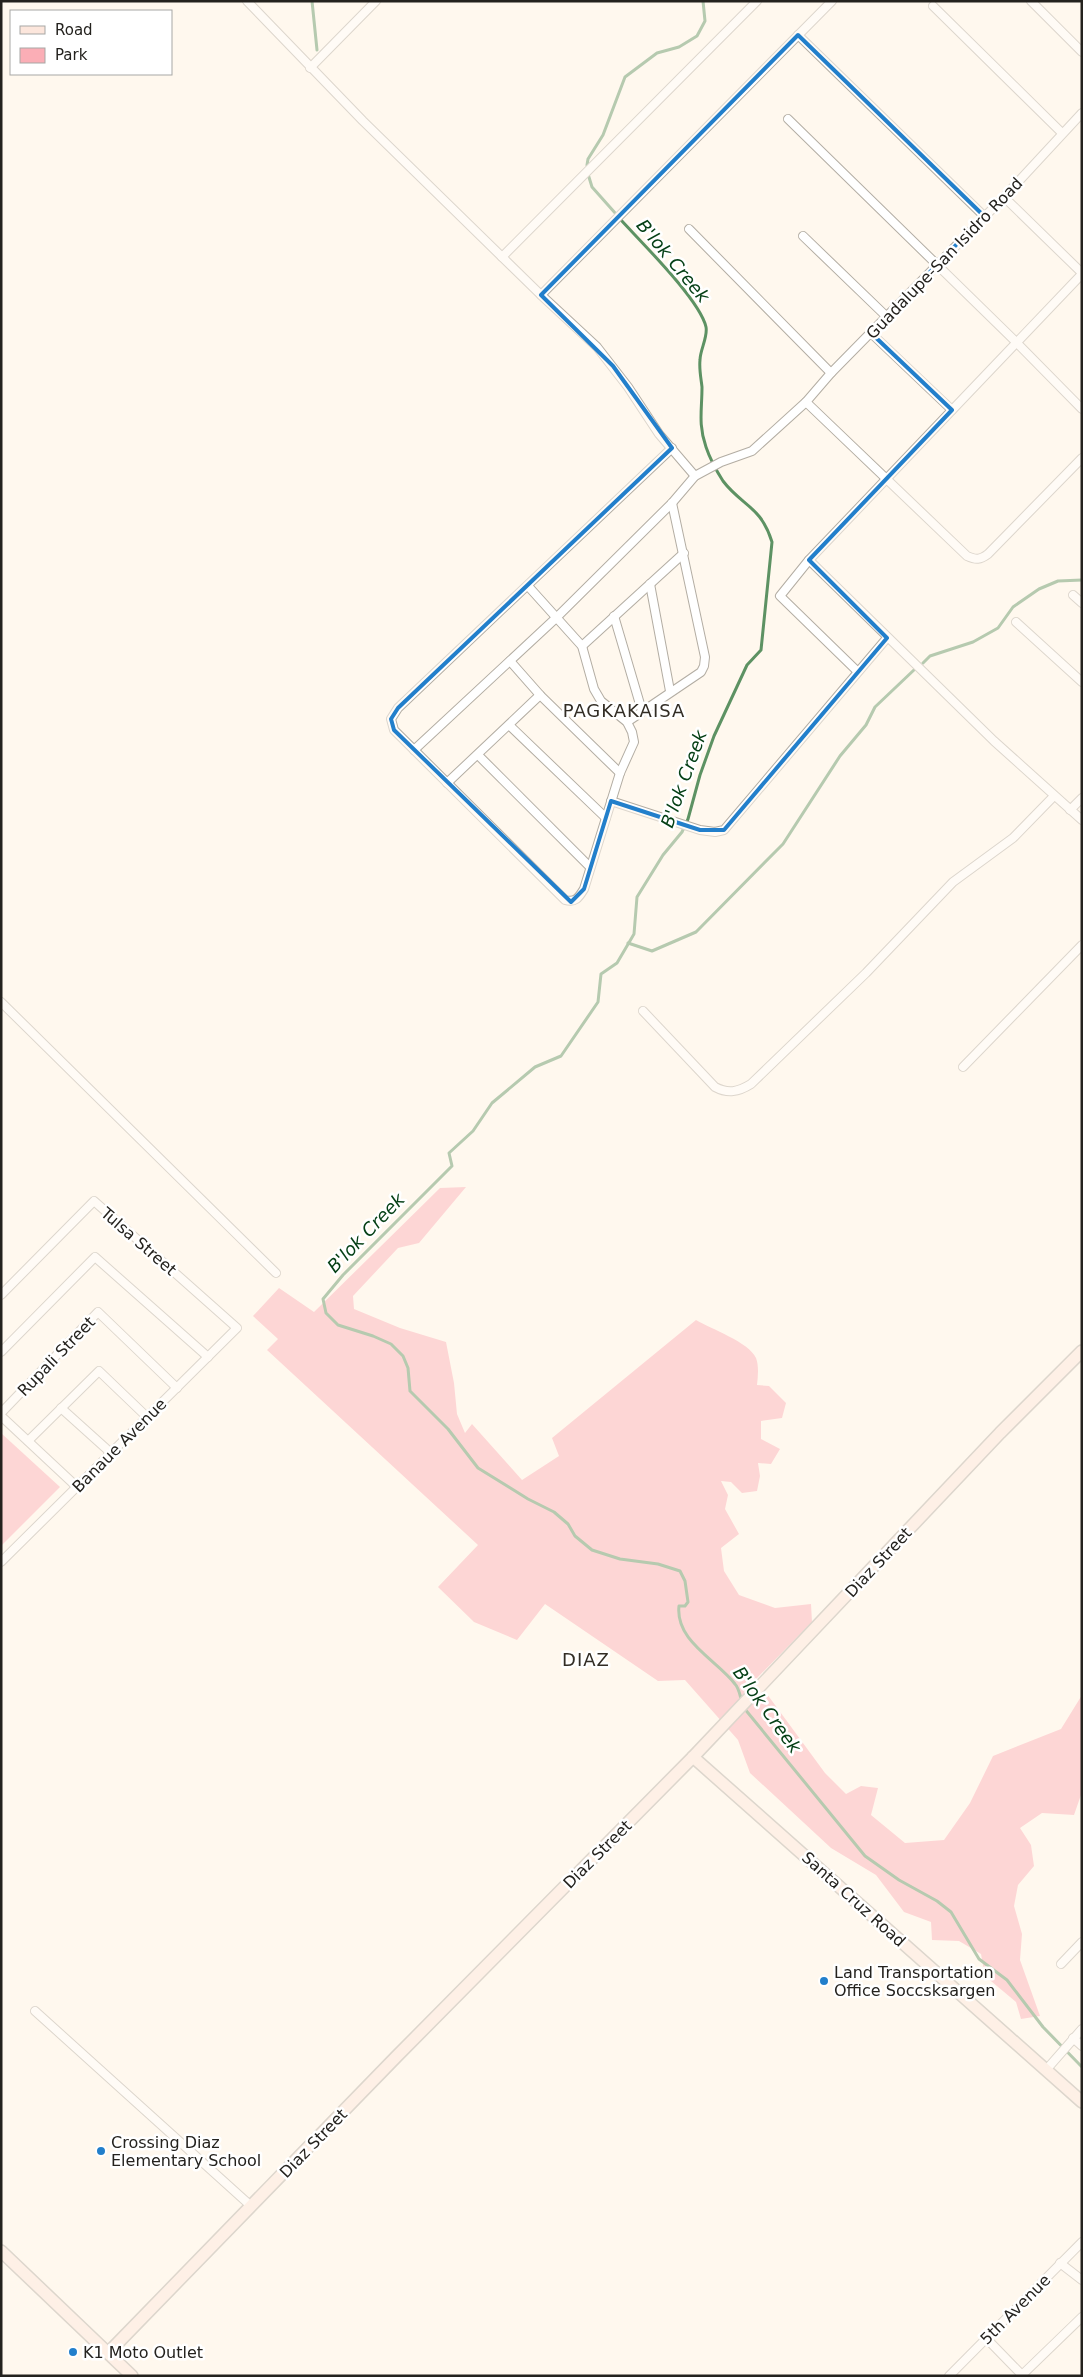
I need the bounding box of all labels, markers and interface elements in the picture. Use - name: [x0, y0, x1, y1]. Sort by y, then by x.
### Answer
- legend: [10, 10, 172, 75]
- text: Road: [55, 21, 93, 39]
- text: Park: [55, 46, 88, 64]
- street label: Guadalupe-San Isidro Road: [862, 174, 1026, 343]
- water label: B'lok Creek: [633, 215, 715, 308]
- district label: PAGKAKAISA: [563, 700, 685, 721]
- water label: B'lok Creek: [656, 726, 711, 830]
- water label: B'lok Creek: [323, 1188, 410, 1277]
- street label: Tulsa Street: [96, 1203, 180, 1279]
- street label: Rupali Street: [14, 1313, 99, 1400]
- street label: Banaue Avenue: [68, 1394, 170, 1496]
- street label: Diaz Street: [841, 1523, 916, 1601]
- district label: DIAZ: [562, 1649, 610, 1670]
- water label: B'lok Creek: [729, 1662, 807, 1758]
- street label: Diaz Street: [559, 1816, 635, 1892]
- street label: Santa Cruz Road: [798, 1848, 909, 1951]
- place label: Land Transportation Office Soccsksargen: [834, 1963, 996, 2000]
- marker: Land Transportation Office Soccsksargen: [818, 1975, 830, 1987]
- street label: Diaz Street: [276, 2105, 351, 2182]
- place label: Crossing Diaz Elementary School: [111, 2133, 261, 2170]
- marker: Crossing Diaz Elementary School: [95, 2145, 107, 2157]
- street label: 5th Avenue: [976, 2270, 1054, 2348]
- place label: K1 Moto Outlet: [83, 2343, 203, 2362]
- marker: K1 Moto Outlet: [67, 2346, 79, 2358]

